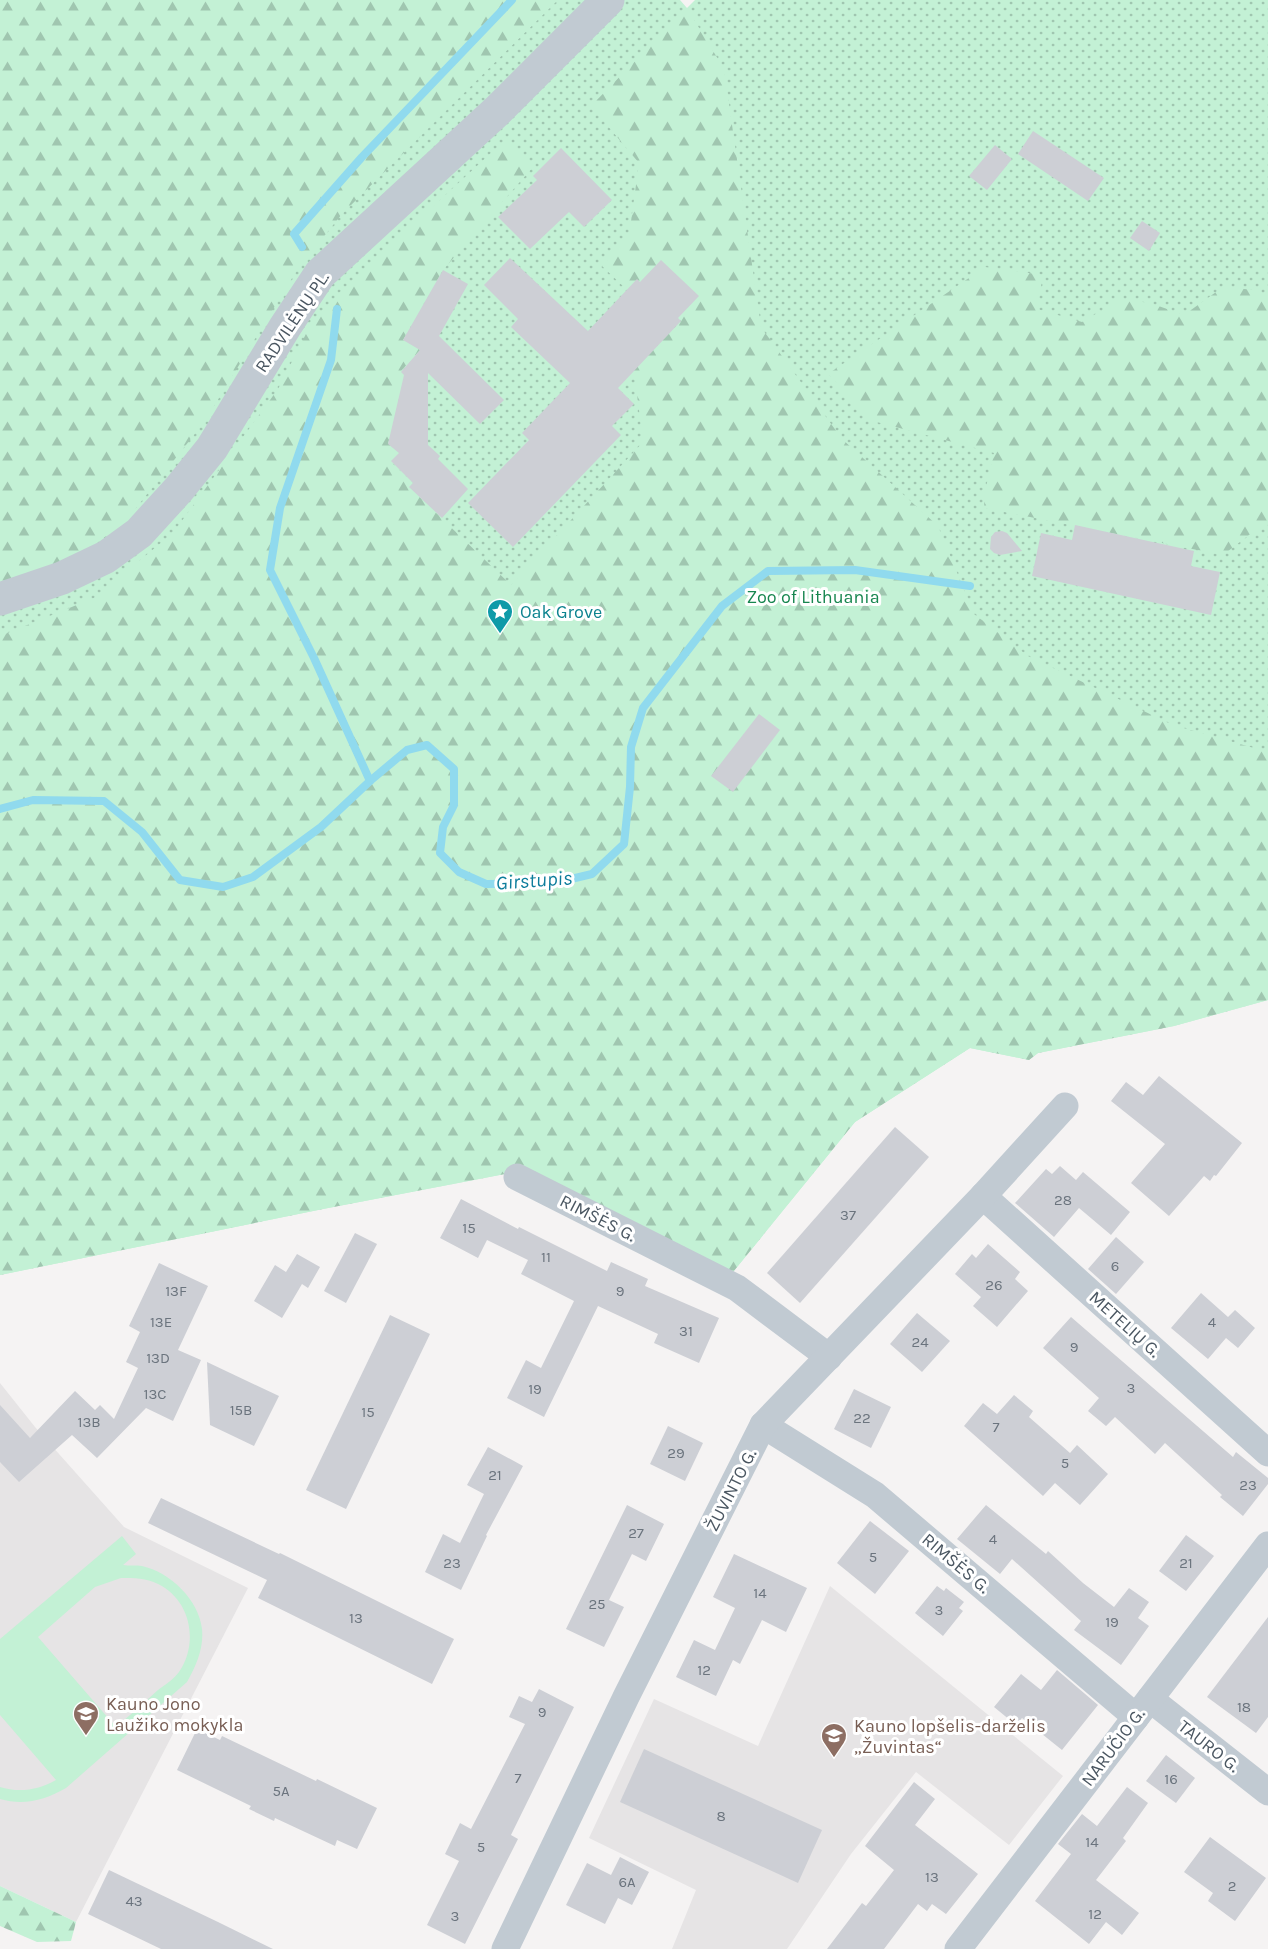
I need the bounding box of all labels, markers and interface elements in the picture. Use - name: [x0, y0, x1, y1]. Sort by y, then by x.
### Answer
- street label: RADVILĖNŲ PL.: [250, 267, 334, 377]
- park label: Zoo of Lithuania: [746, 586, 880, 608]
- place icon: Oak Grove: [485, 597, 515, 635]
- place label: Oak Grove: [520, 601, 602, 623]
- water label: Girstupis: [495, 866, 573, 895]
- street label: RIMŠĖS G.: [556, 1190, 640, 1246]
- house number: 28: [1054, 1191, 1072, 1209]
- house number: 37: [840, 1206, 856, 1224]
- house number: 15: [462, 1219, 476, 1237]
- house number: 11: [541, 1248, 551, 1266]
- house number: 6: [1111, 1257, 1119, 1275]
- house number: 26: [985, 1276, 1003, 1294]
- house number: 13F: [165, 1282, 187, 1300]
- house number: 9: [616, 1282, 624, 1300]
- street label: METELIŲ G.: [1085, 1286, 1165, 1362]
- house number: 13E: [150, 1313, 172, 1331]
- house number: 4: [1208, 1313, 1217, 1331]
- house number: 31: [679, 1322, 693, 1340]
- house number: 24: [911, 1333, 929, 1351]
- house number: 9: [1070, 1338, 1078, 1356]
- house number: 13D: [146, 1349, 170, 1367]
- house number: 3: [1127, 1379, 1135, 1397]
- house number: 19: [528, 1380, 542, 1398]
- house number: 13C: [143, 1385, 167, 1403]
- house number: 15B: [230, 1401, 252, 1419]
- house number: 15: [361, 1403, 375, 1421]
- house number: 22: [853, 1409, 871, 1427]
- house number: 13B: [77, 1413, 101, 1431]
- house number: 7: [992, 1418, 1000, 1436]
- house number: 29: [667, 1444, 685, 1462]
- street label: ŽUVINTO G.: [701, 1445, 761, 1535]
- house number: 5: [1061, 1454, 1069, 1472]
- house number: 21: [488, 1466, 502, 1484]
- house number: 23: [1239, 1476, 1257, 1494]
- house number: 27: [628, 1524, 644, 1542]
- street label: RIMŠĖS G.: [917, 1528, 995, 1598]
- house number: 4: [989, 1530, 998, 1548]
- house number: 5: [869, 1548, 877, 1566]
- house number: 23: [443, 1554, 461, 1572]
- house number: 21: [1179, 1554, 1193, 1572]
- house number: 14: [753, 1584, 767, 1602]
- house number: 25: [588, 1595, 606, 1613]
- house number: 3: [935, 1601, 943, 1619]
- house number: 13: [349, 1609, 363, 1627]
- house number: 19: [1105, 1613, 1119, 1631]
- house number: 12: [697, 1661, 711, 1679]
- place label: Kauno Jono Laužiko mokykla: [106, 1693, 243, 1736]
- house number: 18: [1237, 1698, 1251, 1716]
- school or university icon: Kauno Jono Laužiko mokykla: [71, 1699, 101, 1737]
- house number: 9: [538, 1703, 546, 1721]
- street label: NARUČIO G.: [1076, 1704, 1150, 1790]
- place label: Kauno lopšelis-darželis „Žuvintas“: [854, 1715, 1046, 1758]
- street label: TAURO G.: [1174, 1715, 1244, 1777]
- school or university icon: Kauno lopšelis-darželis „Žuvintas“: [819, 1721, 849, 1759]
- house number: 7: [514, 1769, 522, 1787]
- house number: 16: [1164, 1770, 1178, 1788]
- house number: 5A: [272, 1782, 290, 1800]
- house number: 8: [716, 1807, 726, 1825]
- house number: 14: [1085, 1833, 1099, 1851]
- house number: 5: [477, 1838, 485, 1856]
- house number: 13: [925, 1868, 939, 1886]
- house number: 6A: [618, 1873, 636, 1891]
- house number: 2: [1228, 1877, 1236, 1895]
- house number: 43: [125, 1892, 143, 1910]
- house number: 12: [1088, 1905, 1102, 1923]
- house number: 3: [451, 1907, 459, 1925]

